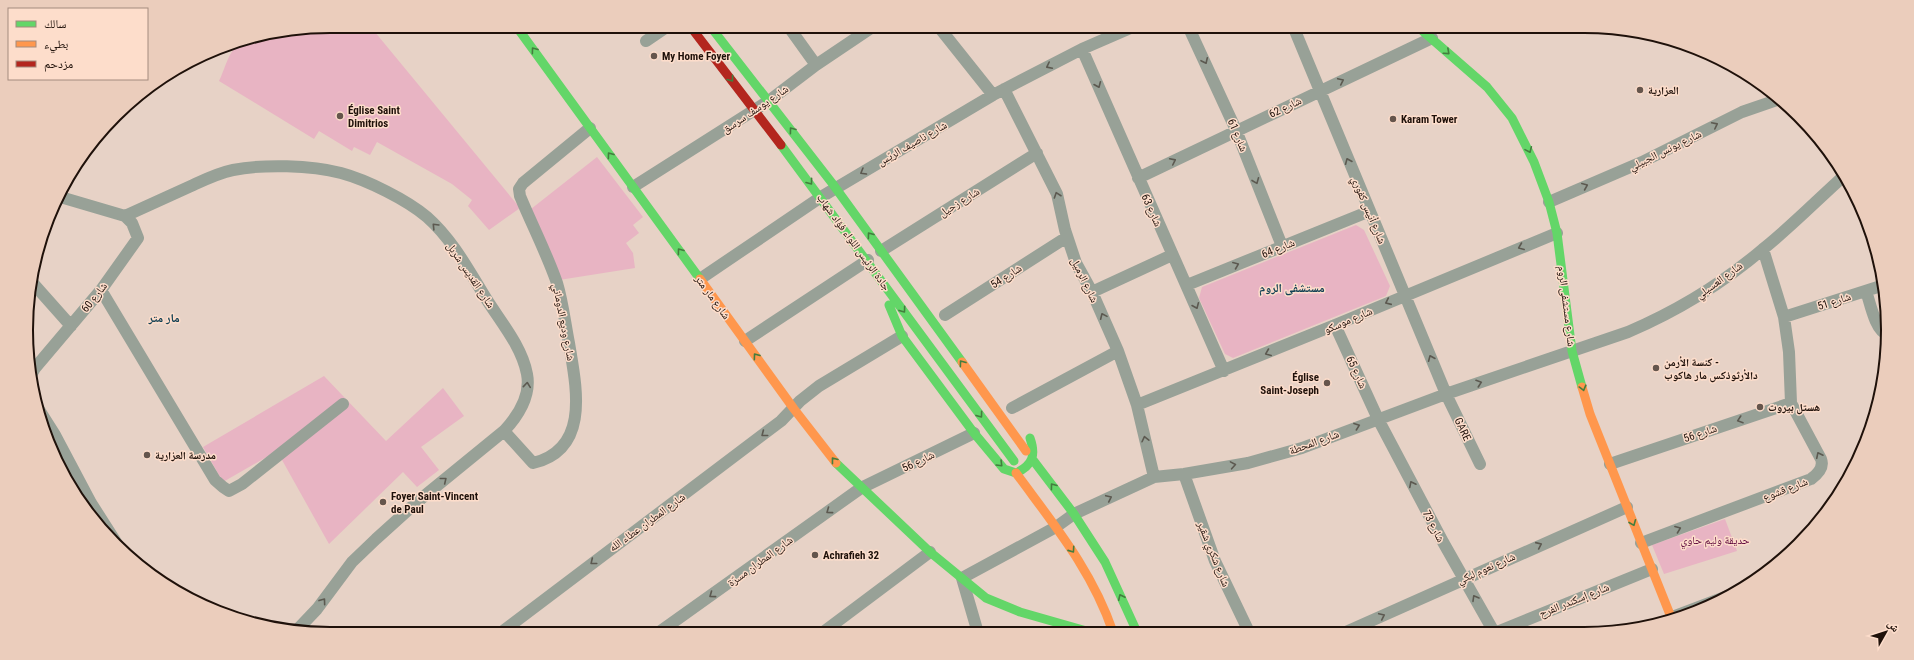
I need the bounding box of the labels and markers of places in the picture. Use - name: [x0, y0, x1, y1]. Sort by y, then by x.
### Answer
- place label: My Home Foyer: [662, 50, 731, 63]
- marker: My Home Foyer: [649, 51, 659, 61]
- place label: العزارية: [1648, 84, 1679, 97]
- marker: العزارية: [1635, 85, 1645, 95]
- place label: Église Saint Dimitrios: [348, 104, 400, 130]
- marker: Église Saint Dimitrios: [335, 111, 345, 121]
- place label: Karam Tower: [1401, 113, 1458, 126]
- marker: Karam Tower: [1388, 114, 1398, 124]
- place label: كنسة الأرمن - دالأرثوذكس مار هاكوب: [1664, 356, 1758, 383]
- marker: كنسة الأرمن - دالأرثوذكس مار هاكوب: [1651, 363, 1661, 373]
- place label: Église Saint-Joseph: [1260, 371, 1319, 397]
- marker: Église Saint-Joseph: [1322, 378, 1332, 388]
- place label: هستل بيروت: [1768, 401, 1821, 415]
- marker: هستل بيروت: [1755, 402, 1765, 412]
- place label: مدرسة العزارية: [155, 449, 216, 462]
- marker: مدرسة العزارية: [142, 450, 152, 460]
- place label: Foyer Saint-Vincent de Paul: [391, 490, 479, 516]
- marker: Foyer Saint-Vincent de Paul: [378, 497, 388, 507]
- place label: Achrafieh 32: [823, 549, 879, 562]
- marker: Achrafieh 32: [810, 550, 820, 560]

